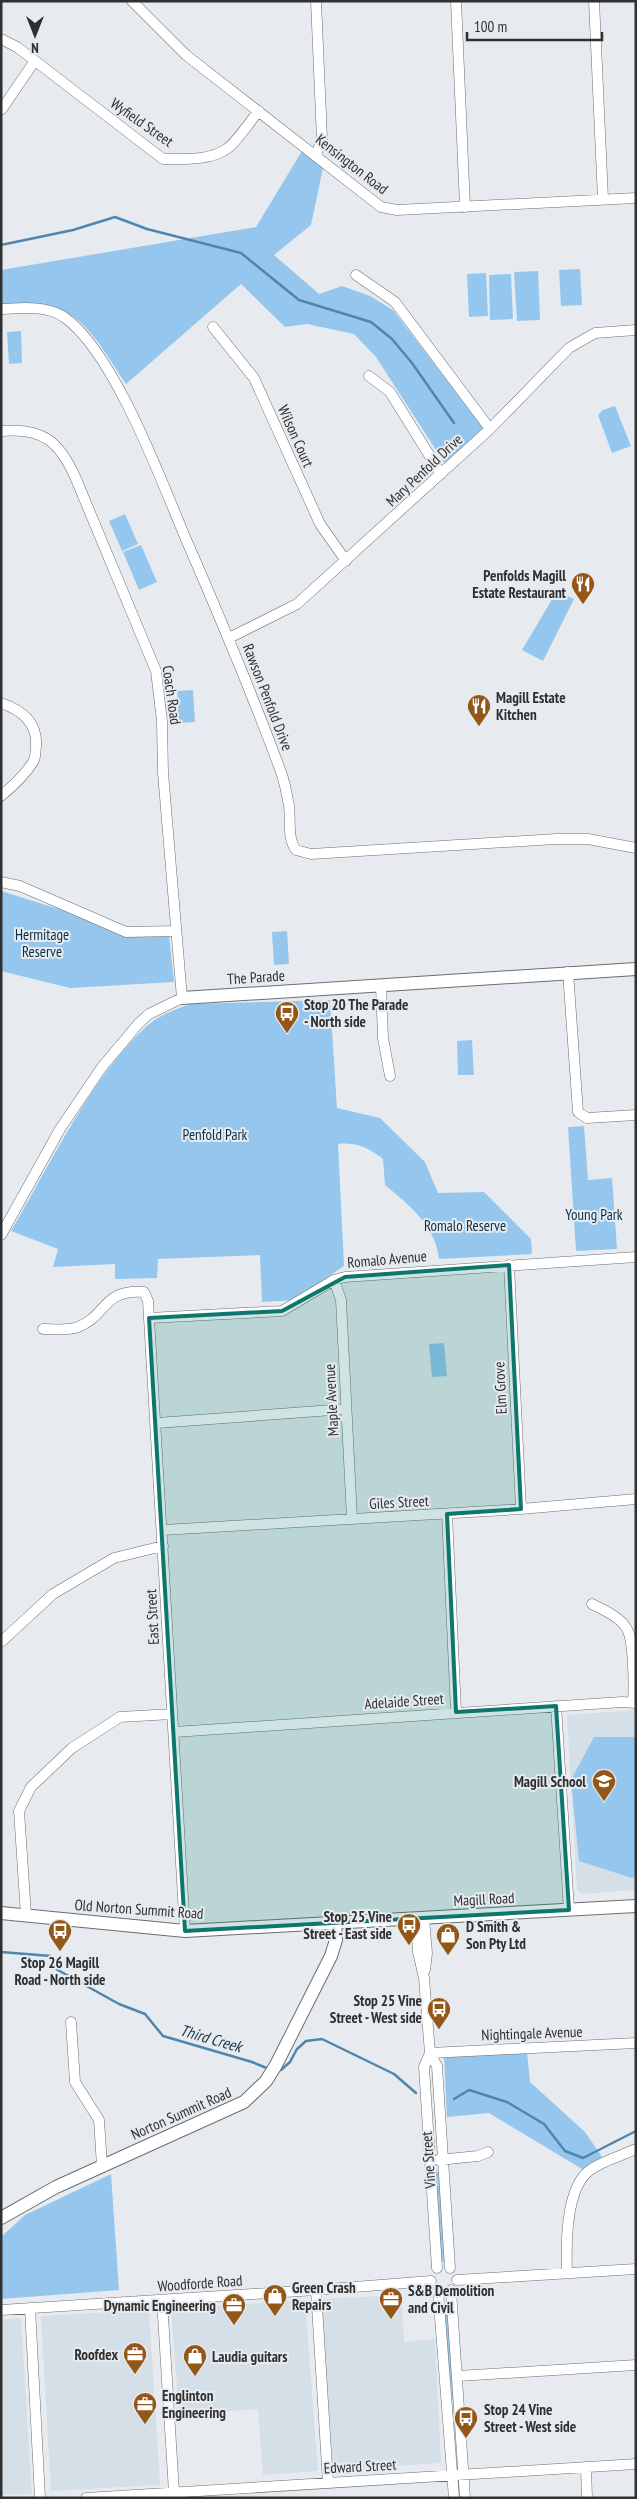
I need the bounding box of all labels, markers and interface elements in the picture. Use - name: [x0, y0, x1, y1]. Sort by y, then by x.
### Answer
- north arrow: [10, 10, 60, 60]
- scale bar: [467, 10, 602, 42]
- text: 100 m: [474, 17, 507, 36]
- text: N: [31, 39, 39, 57]
- street label: Wyfield Street: [107, 93, 177, 151]
- street label: Kensington Road: [312, 130, 392, 198]
- street label: Wilson Court: [274, 402, 318, 470]
- street label: Mary Penfold Drive: [382, 430, 466, 510]
- place label: Penfolds Magill Estate Restaurant: [472, 566, 567, 602]
- restaurant icon: Penfolds Magill Estate Restaurant: [570, 571, 596, 605]
- street label: Rawson Penfold Drive: [239, 641, 297, 753]
- street label: Coach Road: [158, 664, 186, 726]
- place label: Magill Estate Kitchen: [496, 688, 566, 724]
- restaurant icon: Magill Estate Kitchen: [466, 693, 492, 727]
- park label: Hermitage Reserve: [15, 925, 69, 961]
- street label: The Parade: [226, 966, 286, 988]
- place label: Stop 20 The Parade - North side: [304, 995, 408, 1031]
- bus stop icon: Stop 20 The Parade - North side: [274, 1000, 300, 1034]
- park label: Penfold Park: [183, 1125, 248, 1144]
- park label: Young Park: [565, 1205, 623, 1224]
- park label: Romalo Reserve: [424, 1216, 506, 1235]
- street label: Romalo Avenue: [347, 1246, 427, 1272]
- street label: Elm Grove: [489, 1361, 511, 1415]
- street label: Maple Avenue: [320, 1363, 342, 1437]
- street label: Giles Street: [369, 1491, 429, 1513]
- street label: East Street: [141, 1589, 163, 1645]
- street label: Adelaide Street: [364, 1689, 444, 1713]
- school or university icon: Magill School: [591, 1768, 617, 1802]
- place label: Magill School: [514, 1772, 586, 1791]
- street label: Magill Road: [453, 1888, 515, 1910]
- street label: Old Norton Summit Road: [74, 1895, 204, 1923]
- place label: Stop 25 Vine Street - East side: [303, 1907, 392, 1943]
- bus stop icon: Stop 25 Vine Street - East side: [396, 1912, 422, 1946]
- place label: D Smith & Son Pty Ltd: [466, 1917, 526, 1953]
- bus stop icon: Stop 26 Magill Road - North side: [47, 1918, 73, 1952]
- shop icon: D Smith & Son Pty Ltd: [435, 1922, 461, 1956]
- place label: Stop 26 Magill Road - North side: [15, 1953, 105, 1989]
- place label: Stop 25 Vine Street - West side: [330, 1991, 422, 2027]
- bus stop icon: Stop 25 Vine Street - West side: [426, 1996, 452, 2030]
- water label: Third Creek: [178, 2020, 246, 2057]
- street label: Nightingale Avenue: [481, 2022, 583, 2044]
- street label: Norton Summit Road: [128, 2082, 234, 2144]
- street label: Vine Street: [417, 2131, 440, 2190]
- street label: Woodforde Road: [157, 2271, 243, 2295]
- place label: Green Crash Repairs: [292, 2278, 356, 2314]
- place label: S&B Demolition and Civil: [408, 2281, 495, 2317]
- shop icon: Green Crash Repairs: [262, 2283, 288, 2317]
- office icon: S&B Demolition and Civil: [378, 2286, 404, 2320]
- office icon: Dynamic Engineering: [221, 2292, 247, 2326]
- place label: Dynamic Engineering: [104, 2296, 216, 2315]
- office icon: Roofdex: [122, 2341, 148, 2375]
- shop icon: Laudia guitars: [182, 2343, 208, 2377]
- place label: Roofdex: [74, 2345, 118, 2364]
- place label: Laudia guitars: [212, 2347, 287, 2366]
- place label: Englinton Engineering: [162, 2386, 226, 2422]
- office icon: Englinton Engineering: [132, 2391, 158, 2425]
- place label: Stop 24 Vine Street - West side: [484, 2400, 576, 2436]
- bus stop icon: Stop 24 Vine Street - West side: [453, 2405, 479, 2439]
- street label: Edward Street: [323, 2455, 397, 2477]

